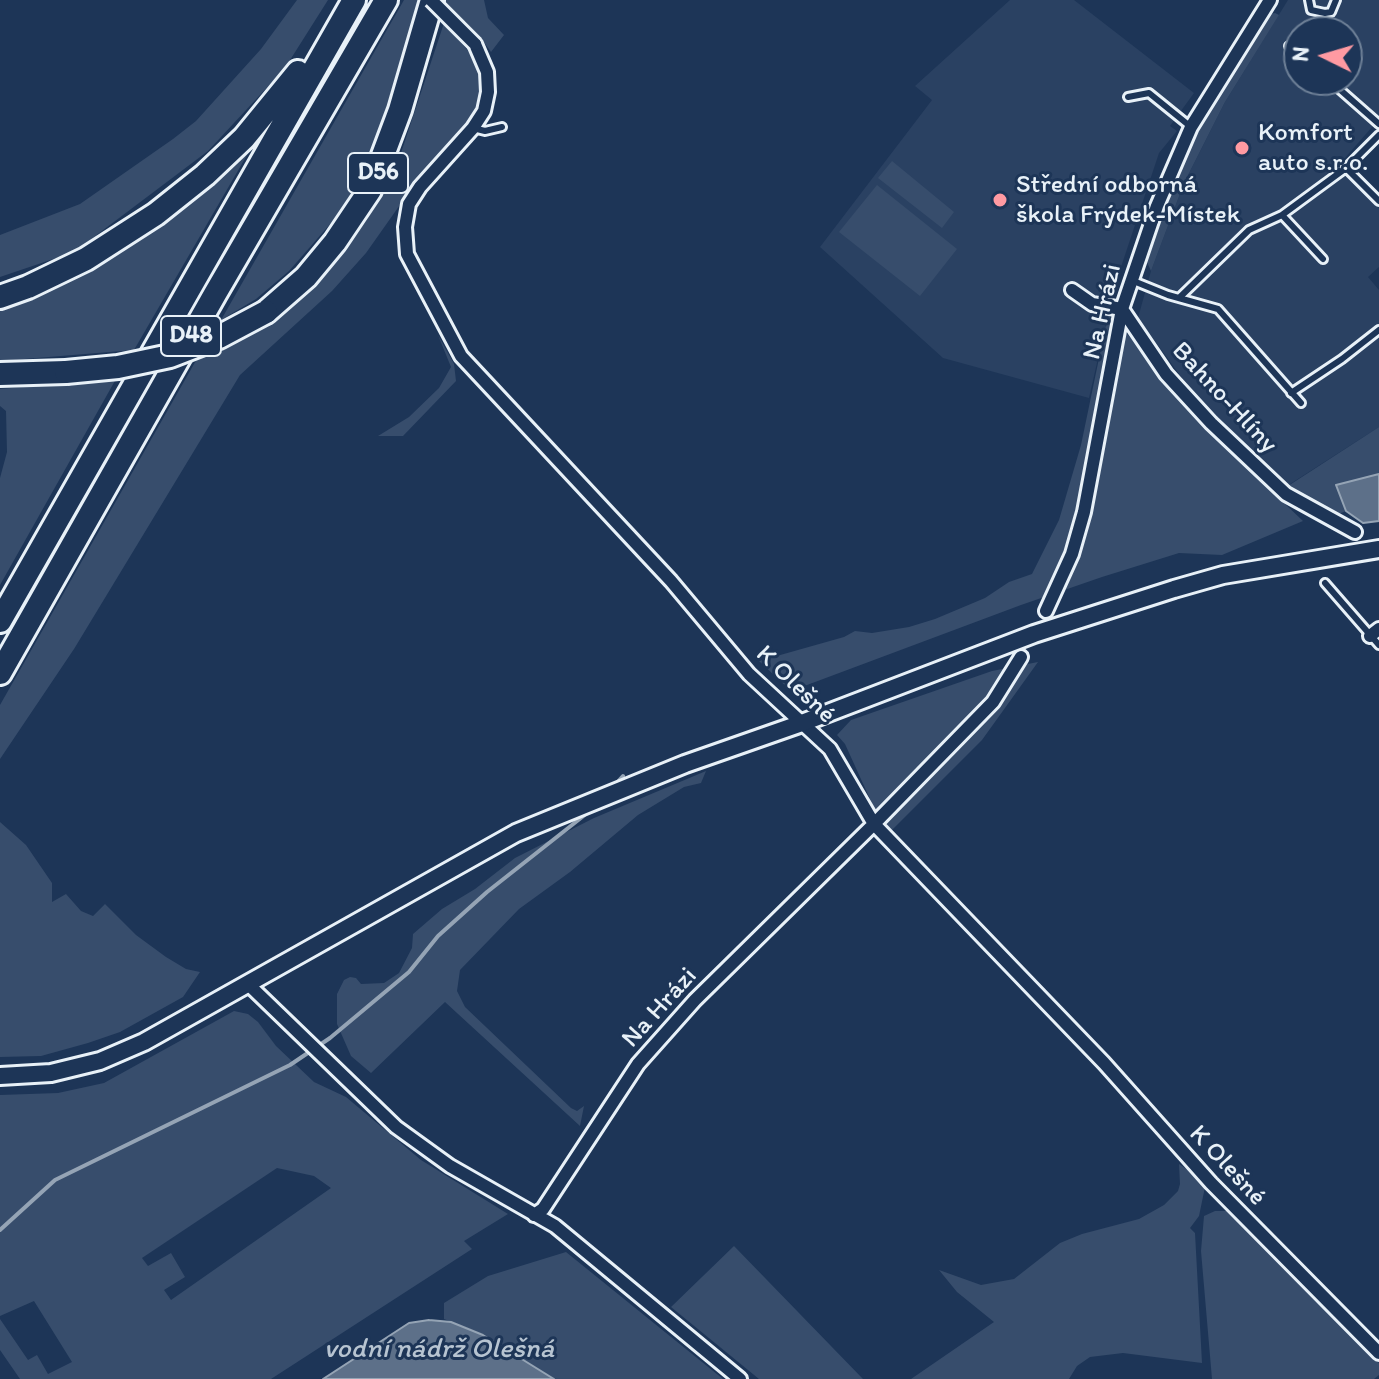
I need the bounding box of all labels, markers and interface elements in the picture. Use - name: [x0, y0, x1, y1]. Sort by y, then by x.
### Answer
- north arrow: [1283, 16, 1363, 96]
- text: N: [1286, 45, 1315, 63]
- place label: Komfort auto s.r.o.: [1258, 117, 1368, 178]
- marker: Komfort auto s.r.o.: [1233, 139, 1251, 157]
- road number: D56: [348, 153, 408, 193]
- place label: Střední odborná škola Frýdek-Místek: [1016, 169, 1240, 230]
- marker: Střední odborná škola Frýdek-Místek: [991, 191, 1009, 209]
- street label: Na Hrázi: [1077, 261, 1129, 363]
- road number: D48: [161, 316, 221, 356]
- street label: Bahno-Hlíny: [1165, 336, 1283, 460]
- street label: K Olešné: [749, 639, 841, 731]
- street label: Na Hrázi: [616, 961, 704, 1055]
- street label: K Olešné: [1182, 1119, 1272, 1213]
- water label: vodní nádrž Olešná: [324, 1333, 554, 1367]

